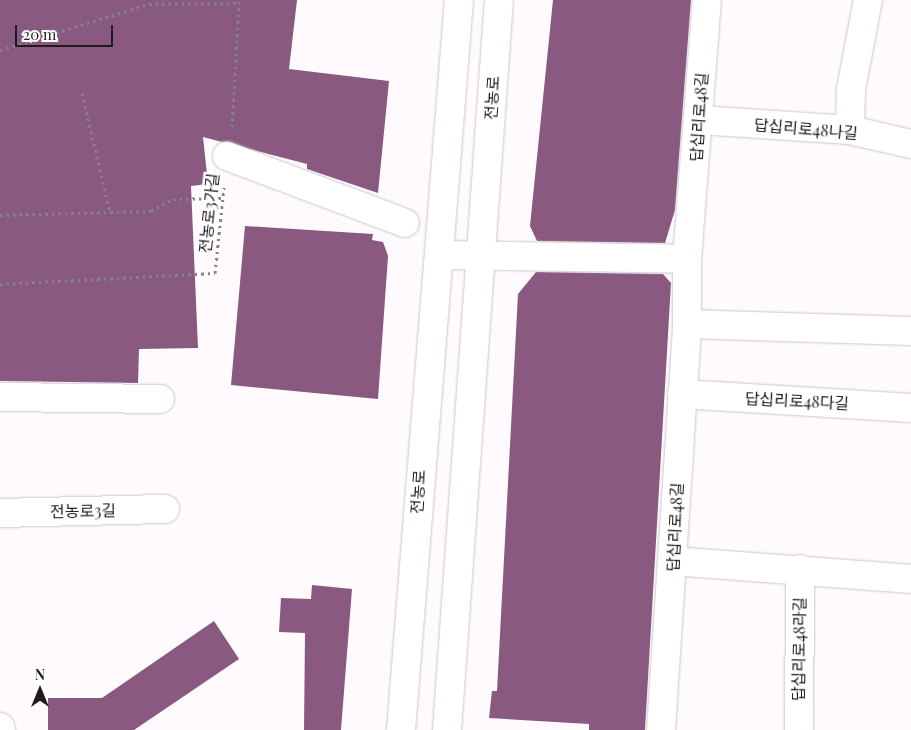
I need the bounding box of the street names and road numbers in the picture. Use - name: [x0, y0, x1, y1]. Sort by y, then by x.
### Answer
- street label: 답십리로48길: [686, 72, 712, 162]
- street label: 전농로: [481, 75, 503, 121]
- street label: 답십리로48나길: [753, 115, 859, 143]
- street label: 전농로3가길: [195, 172, 223, 254]
- street label: 답십리로48다길: [744, 389, 850, 413]
- street label: 전농로: [407, 469, 429, 515]
- street label: 답십리로48길: [663, 482, 687, 572]
- street label: 전농로3길: [50, 501, 116, 521]
- street label: 답십리로48라길: [788, 597, 810, 701]

